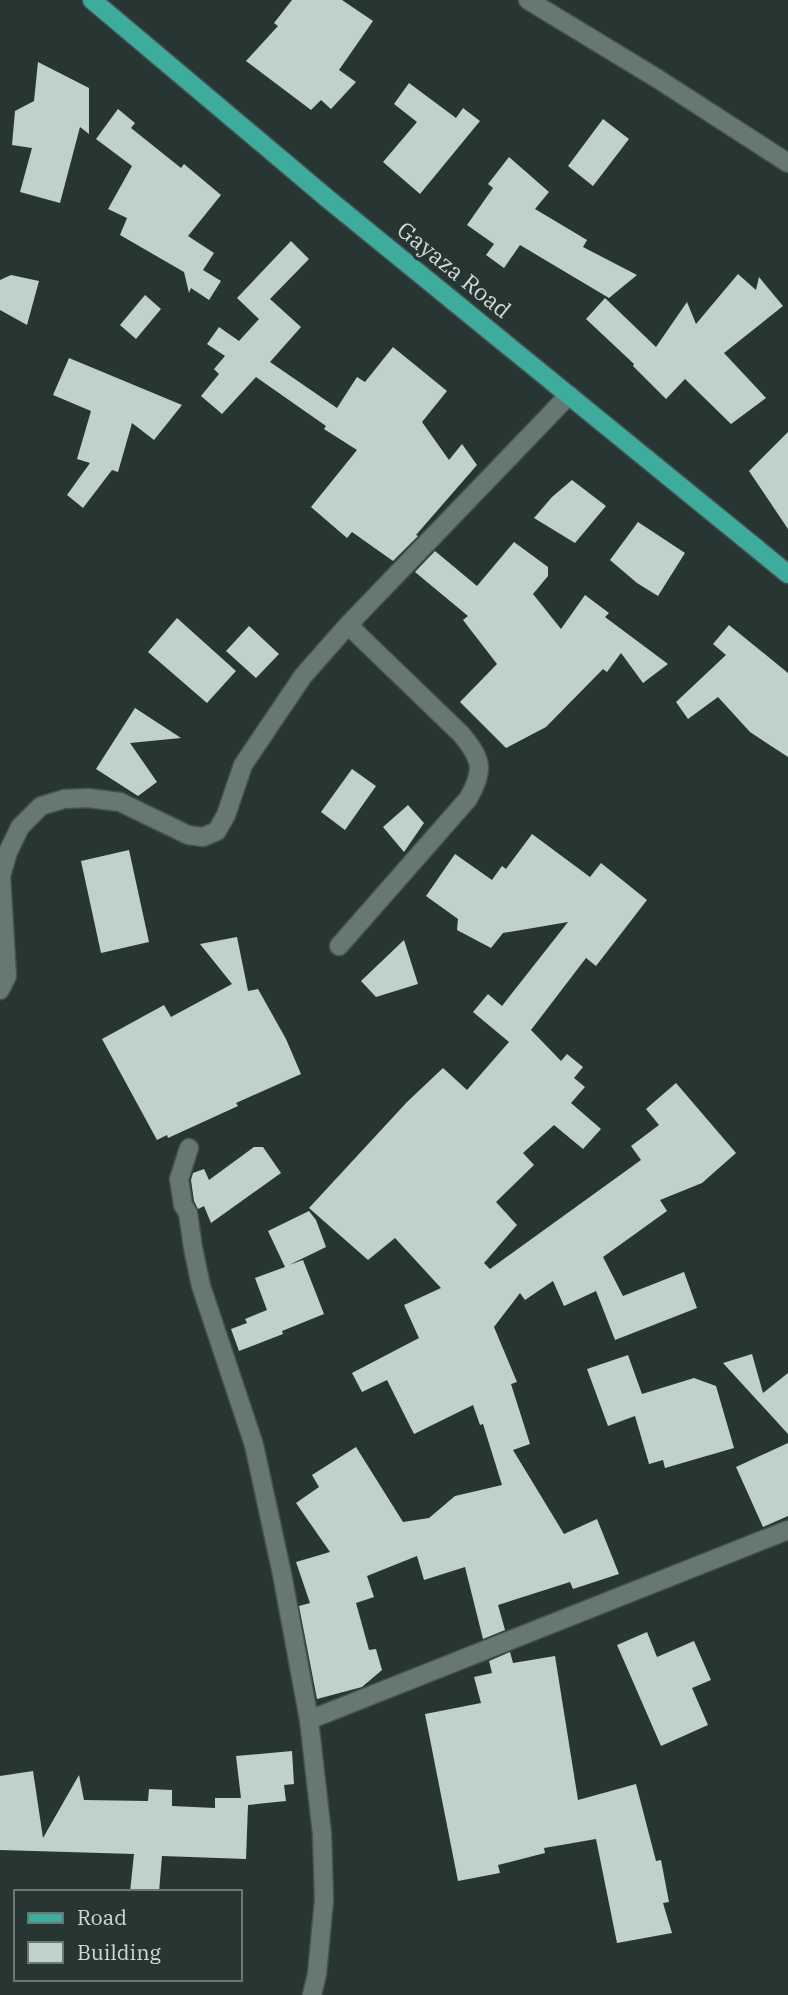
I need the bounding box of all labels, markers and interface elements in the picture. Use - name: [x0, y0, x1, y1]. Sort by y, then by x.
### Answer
- street label: Gayaza Road: [392, 214, 518, 324]
- legend: [14, 1890, 242, 1981]
- text: Road: [77, 1903, 127, 1931]
- text: Building: [77, 1938, 162, 1966]

